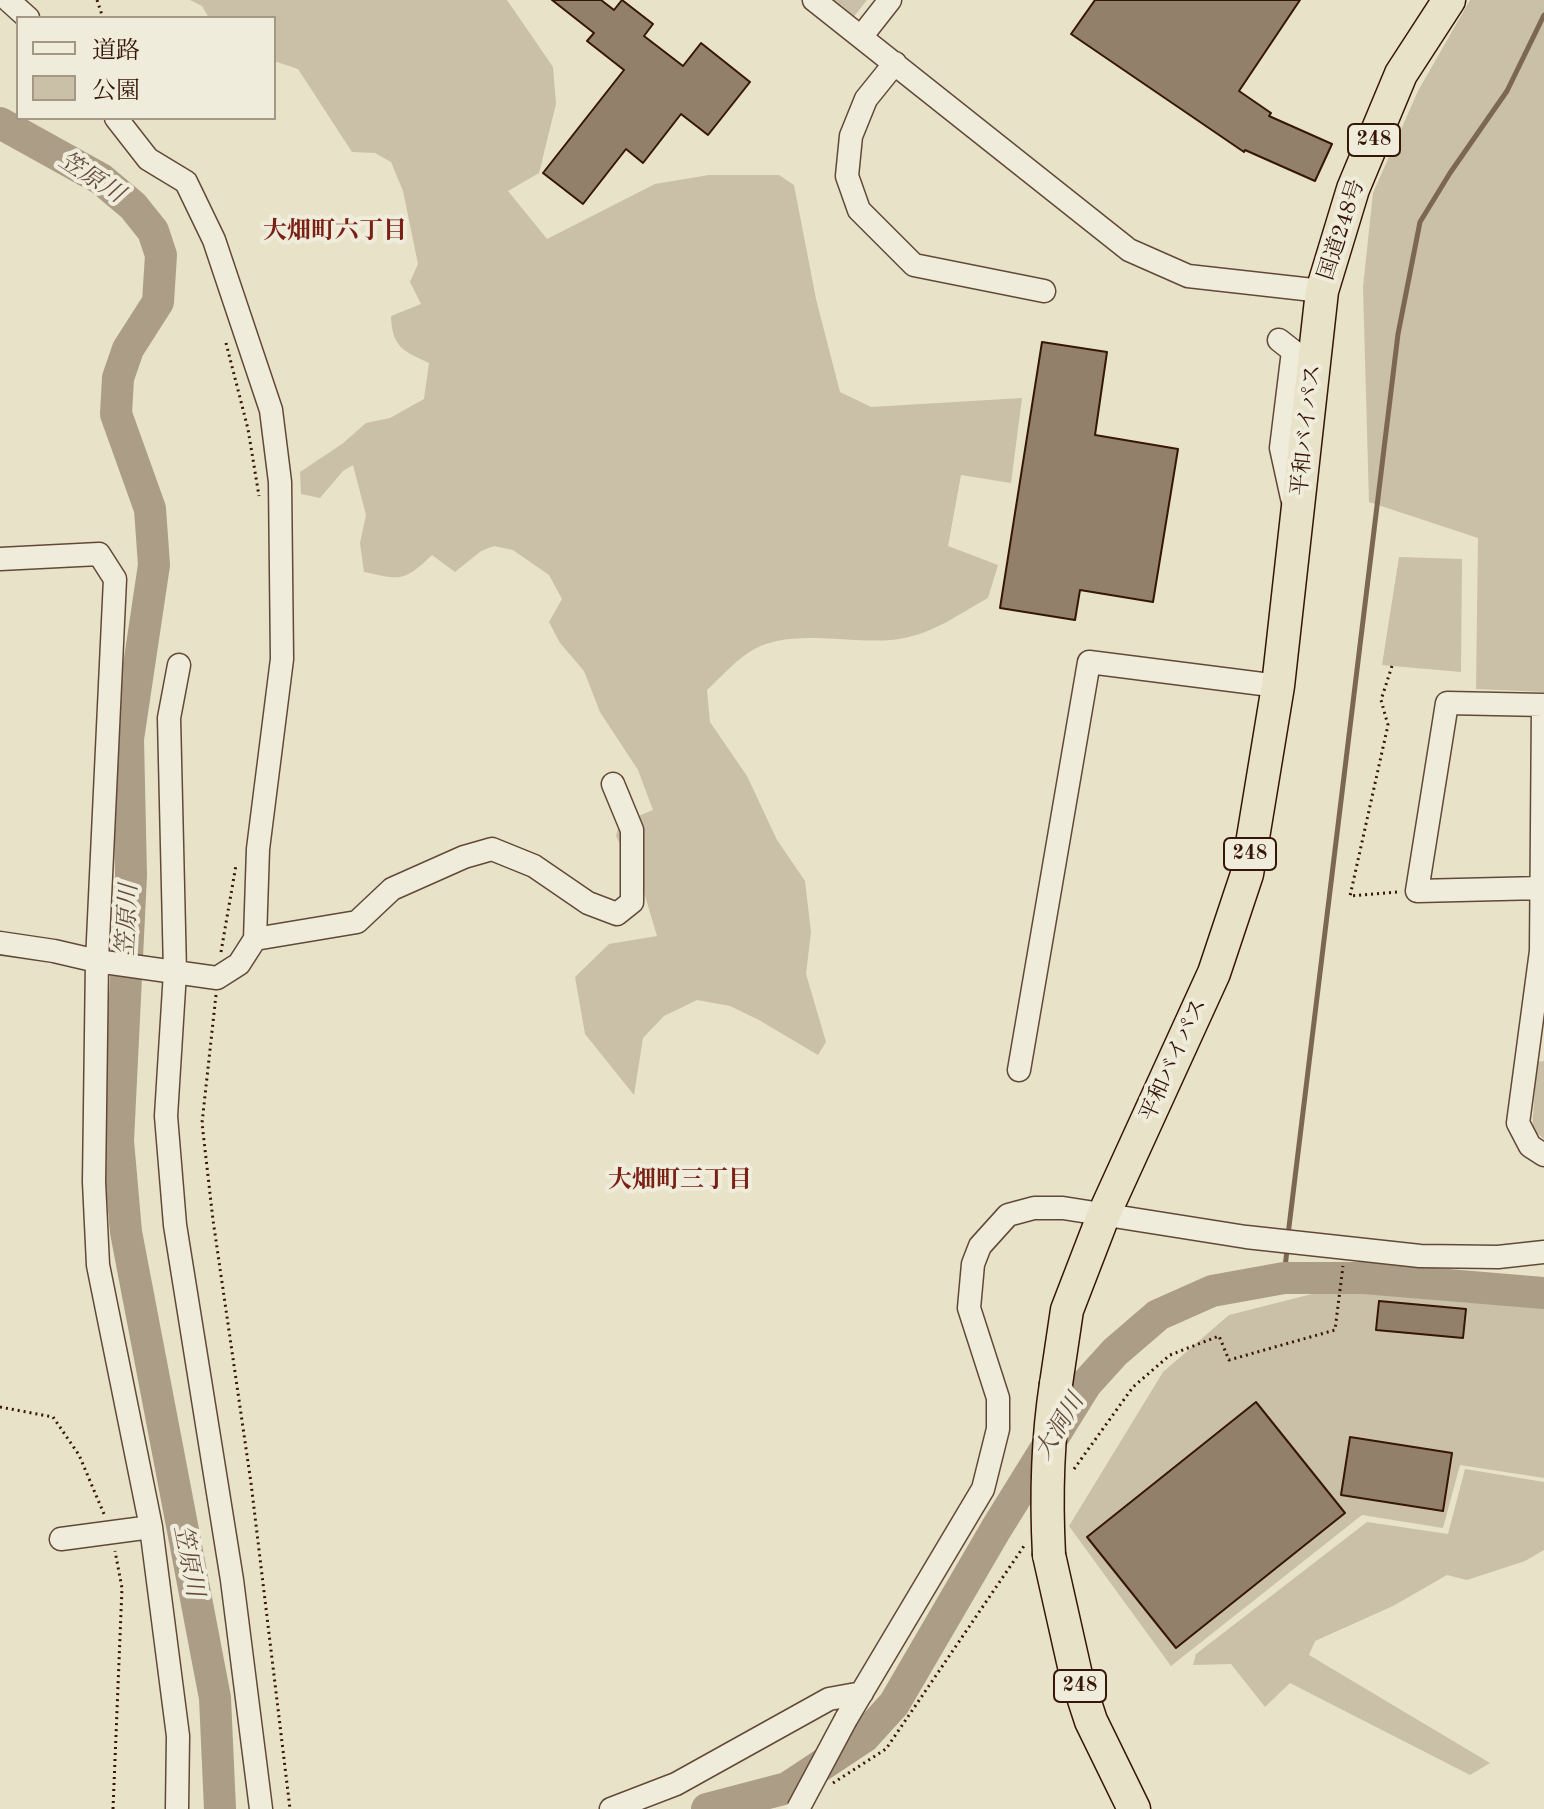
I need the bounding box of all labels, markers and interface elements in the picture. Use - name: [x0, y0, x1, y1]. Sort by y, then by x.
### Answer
- legend: [16, 16, 276, 120]
- text: 道路: [92, 40, 140, 64]
- text: 公園: [92, 80, 140, 104]
- road number: 248: [1348, 124, 1400, 156]
- water label: 笠原川: [53, 146, 129, 210]
- street label: 国道248号: [1313, 176, 1371, 284]
- district label: 大畑町六丁目: [263, 218, 407, 246]
- street label: 平和バイパス: [1287, 363, 1327, 497]
- road number: 248: [1224, 838, 1276, 870]
- water label: 笠原川: [112, 883, 144, 957]
- street label: 平和バイパス: [1135, 994, 1213, 1126]
- district label: 大畑町三丁目: [608, 1167, 752, 1195]
- water label: 大洞川: [1029, 1389, 1091, 1465]
- water label: 笠原川: [167, 1523, 209, 1599]
- road number: 248: [1054, 1670, 1106, 1702]

